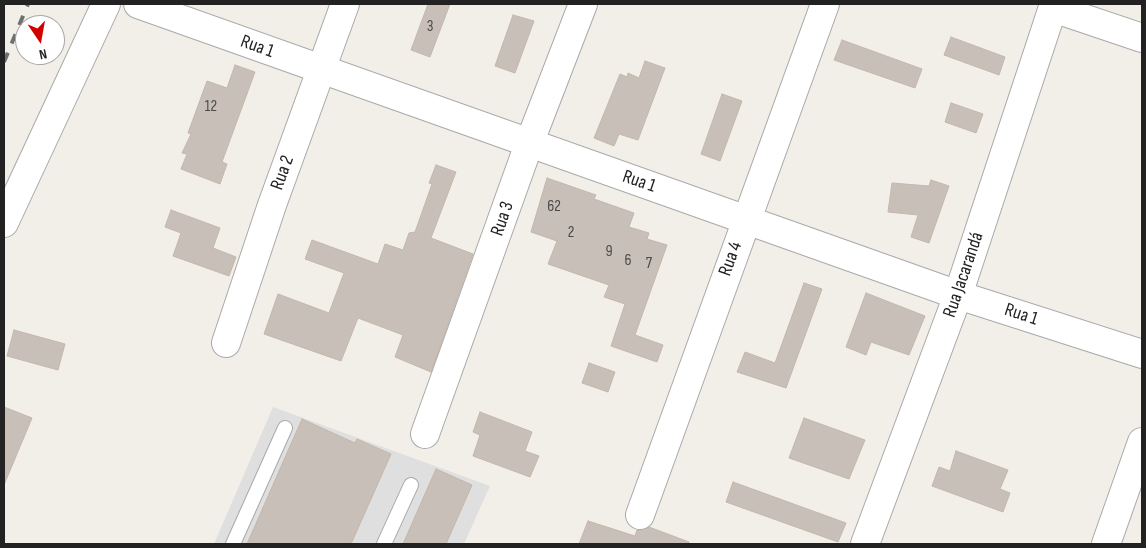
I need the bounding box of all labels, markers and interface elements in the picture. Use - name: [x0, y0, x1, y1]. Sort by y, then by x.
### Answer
- north arrow: [15, 15, 65, 65]
- house number: 3: [427, 17, 433, 37]
- street label: Rua 1: [237, 31, 277, 63]
- text: N: [38, 45, 48, 63]
- house number: 12: [205, 97, 217, 117]
- street label: Rua 2: [266, 153, 300, 193]
- street label: Rua 1: [619, 166, 659, 198]
- house number: 62: [547, 197, 561, 217]
- street label: Rua 3: [487, 199, 519, 239]
- house number: 2: [568, 223, 574, 243]
- street label: Rua Jacarandá: [939, 229, 989, 321]
- street label: Rua 4: [714, 239, 748, 279]
- house number: 9: [605, 242, 613, 262]
- house number: 6: [624, 251, 632, 271]
- house number: 7: [646, 254, 652, 274]
- street label: Rua 1: [1001, 299, 1041, 331]

